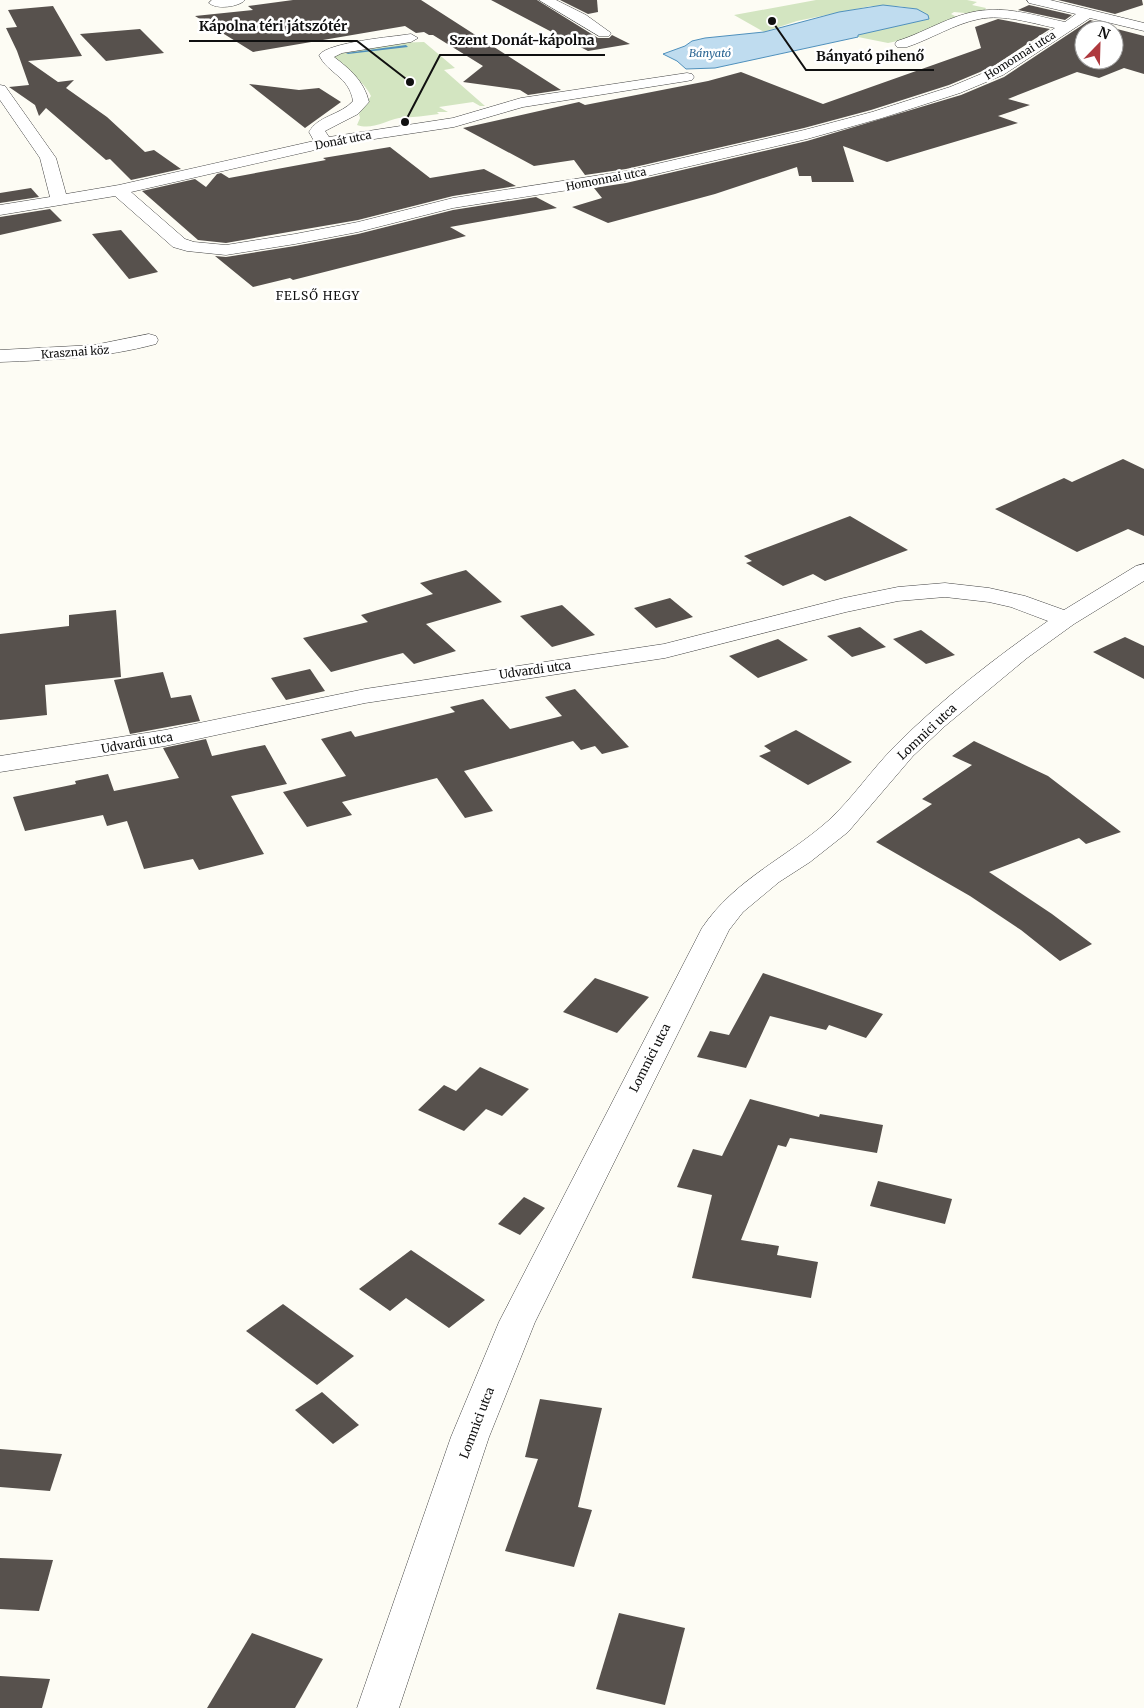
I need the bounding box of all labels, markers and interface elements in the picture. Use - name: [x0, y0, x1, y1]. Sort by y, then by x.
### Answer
- callout: Kápolna téri játszótér: [189, 12, 357, 41]
- text: Kápolna téri játszótér: [199, 17, 348, 35]
- north arrow: [1074, 20, 1124, 70]
- text: N: [1095, 23, 1113, 43]
- callout: Szent Donát-kápolna: [440, 26, 605, 55]
- street label: Homonnai utca: [982, 27, 1058, 82]
- text: Szent Donát-kápolna: [449, 31, 595, 49]
- callout: Bányató pihenő: [806, 41, 934, 70]
- water label: Bányató: [689, 46, 731, 60]
- text: Bányató pihenő: [816, 47, 925, 65]
- street label: Donát utca: [314, 128, 373, 152]
- street label: Homonnai utca: [565, 164, 647, 194]
- district label: FELSŐ HEGY: [276, 288, 360, 303]
- street label: Krasznai köz: [40, 343, 110, 361]
- street label: Udvardi utca: [498, 657, 572, 682]
- street label: Lomnici utca: [894, 700, 960, 763]
- street label: Udvardi utca: [100, 729, 174, 756]
- street label: Lomnici utca: [626, 1020, 674, 1095]
- street label: Lomnici utca: [456, 1384, 497, 1461]

